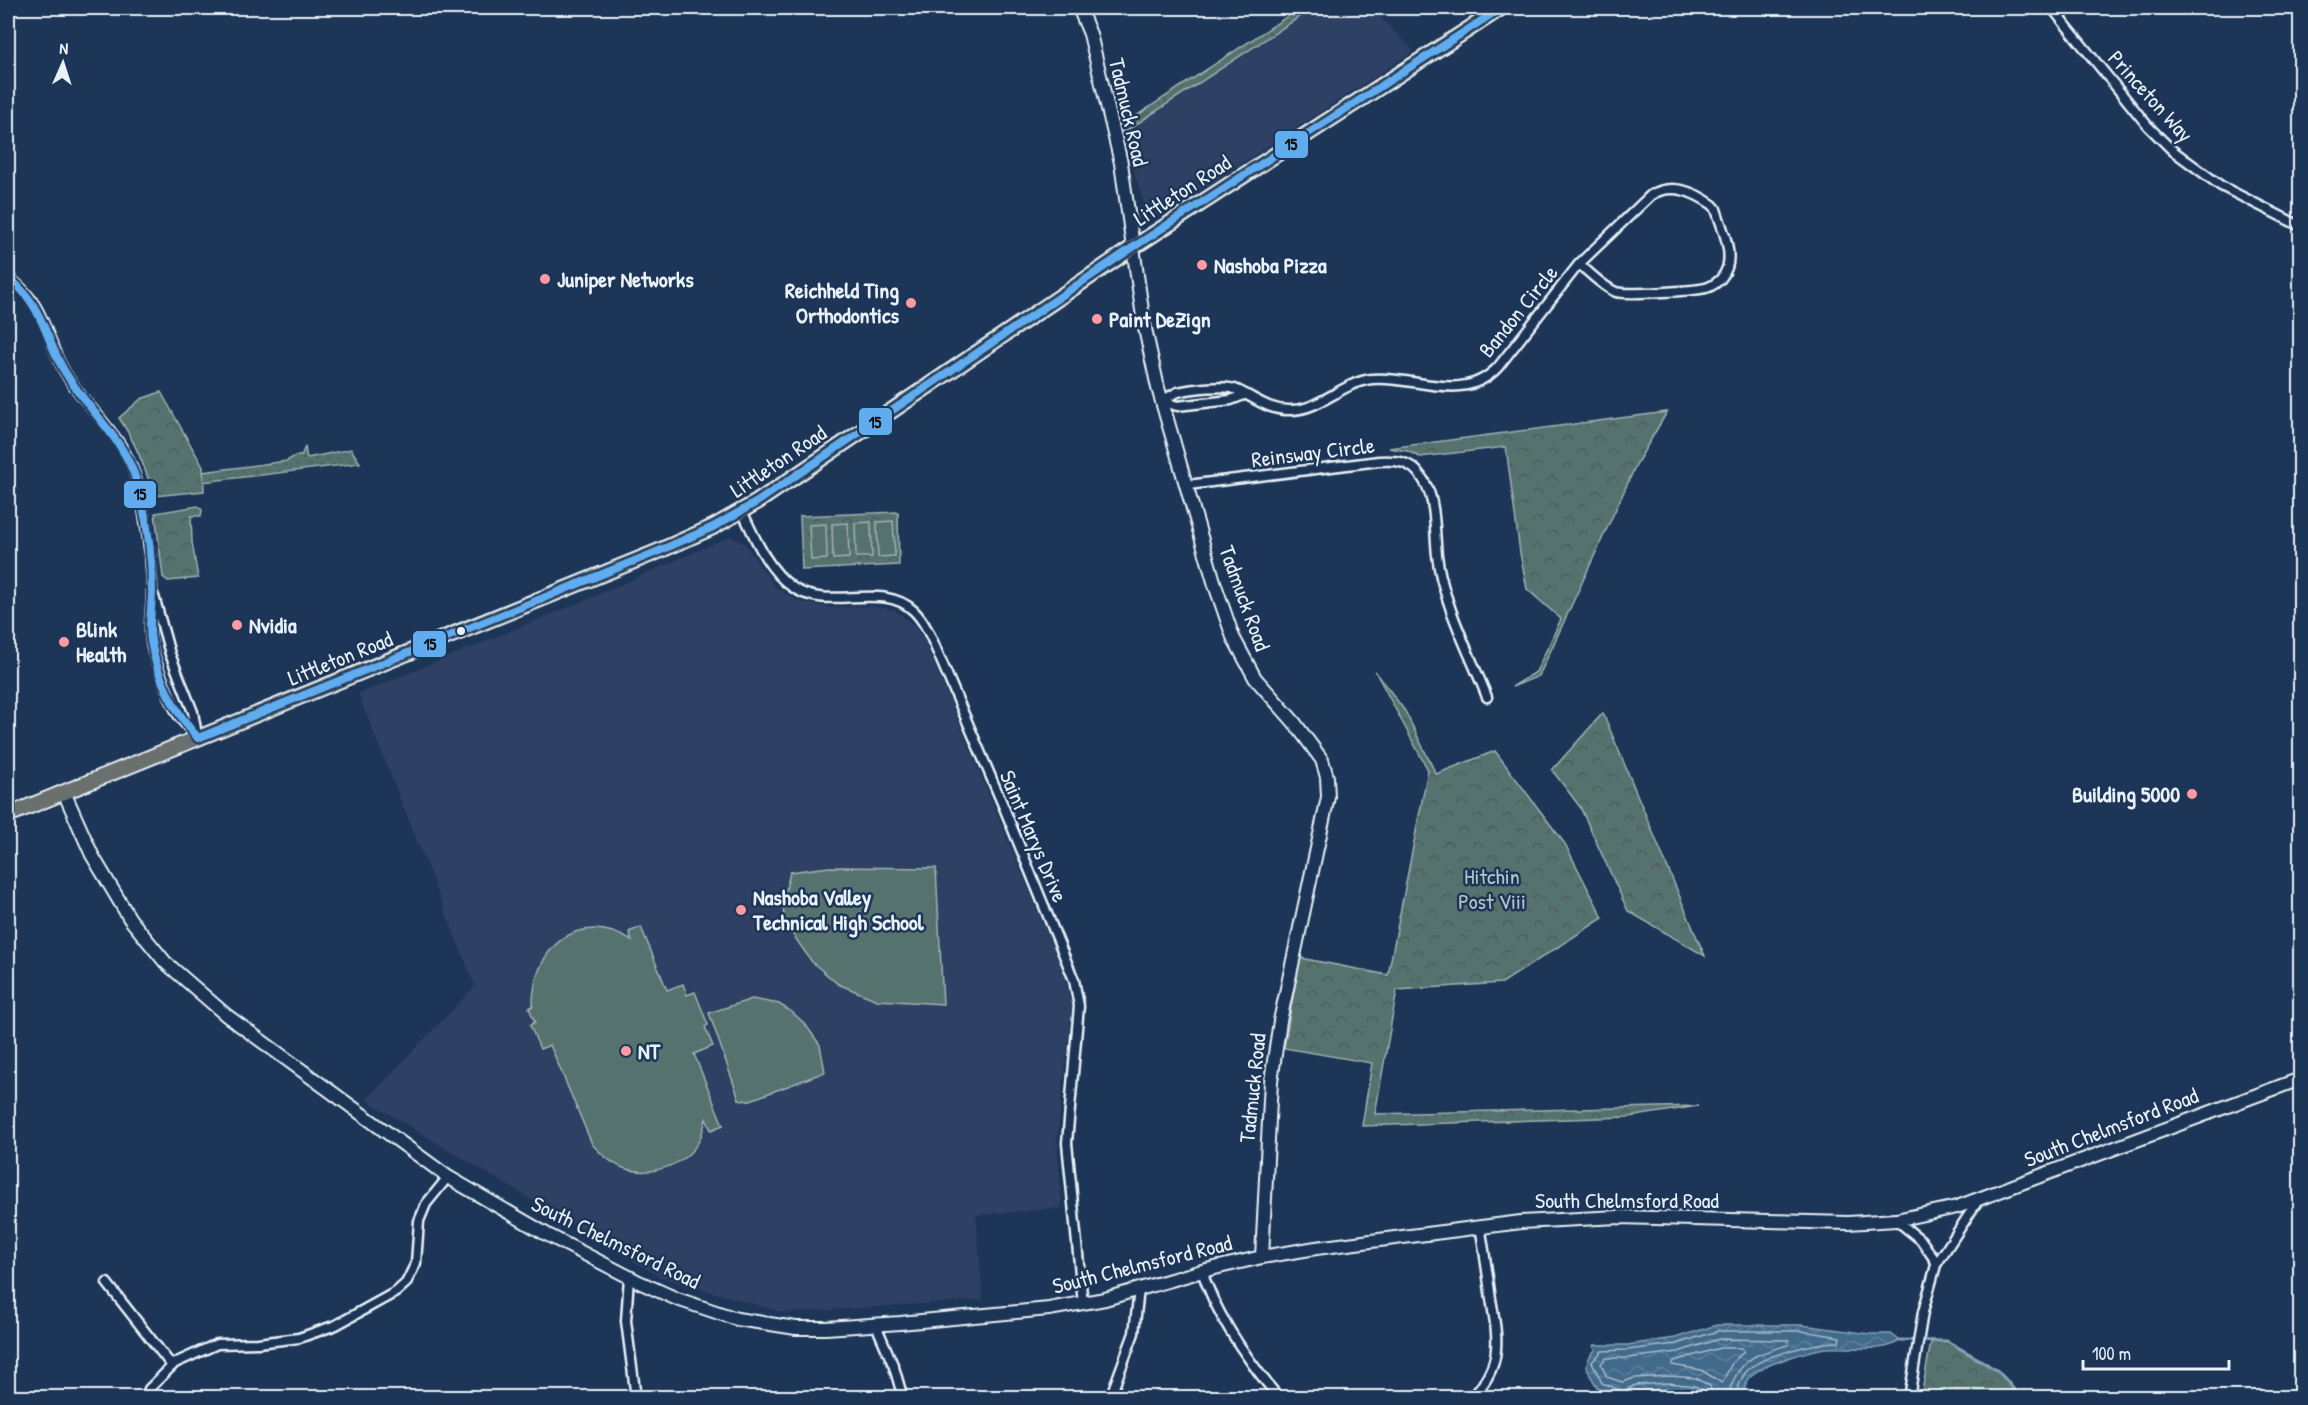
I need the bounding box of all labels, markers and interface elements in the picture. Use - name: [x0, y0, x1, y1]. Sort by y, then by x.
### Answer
- north arrow: [33, 33, 93, 93]
- text: N: [59, 37, 69, 59]
- street label: Princeton Way: [2102, 44, 2200, 148]
- street label: Tadmuck Road: [1102, 55, 1156, 169]
- line badge: 15: [1274, 130, 1309, 159]
- text: 15: [1285, 133, 1298, 155]
- street label: Littleton Road: [1128, 147, 1237, 233]
- place label: Nashoba Pizza: [1214, 250, 1327, 280]
- marker: Nashoba Pizza: [1195, 258, 1209, 272]
- street label: Bandon Circle: [1471, 258, 1565, 363]
- place label: Juniper Networks: [557, 264, 694, 295]
- marker: Juniper Networks: [538, 272, 552, 286]
- place label: Reichheld Ting Orthodontics: [785, 275, 900, 330]
- marker: Reichheld Ting Orthodontics: [904, 296, 918, 310]
- place label: Paint DeZign: [1109, 304, 1211, 335]
- marker: Paint DeZign: [1090, 312, 1104, 326]
- line badge: 15: [858, 407, 893, 436]
- text: 15: [869, 411, 882, 433]
- street label: Littleton Road: [724, 417, 832, 504]
- street label: Reinsway Circle: [1250, 430, 1377, 474]
- line badge: 15: [123, 480, 157, 509]
- text: 15: [134, 483, 147, 505]
- street label: Tadmuck Road: [1212, 541, 1278, 655]
- place label: Nvidia: [249, 610, 297, 640]
- place label: Blink Health: [76, 614, 127, 669]
- marker: Nvidia: [230, 618, 244, 632]
- street label: Littleton Road: [283, 623, 397, 693]
- unlabelled marker: [455, 625, 467, 637]
- line badge: 15: [412, 630, 447, 658]
- text: 15: [424, 633, 437, 655]
- marker: Blink Health: [57, 635, 71, 649]
- street label: Saint Marys Drive: [993, 765, 1075, 907]
- place label: Building 5000: [2072, 779, 2180, 810]
- marker: Building 5000: [2185, 787, 2199, 801]
- park label: Hitchin Post Viii: [1458, 861, 1526, 916]
- place label: Nashoba Valley Technical High School: [752, 882, 925, 938]
- marker: Nashoba Valley Technical High School: [734, 903, 748, 917]
- street label: Tadmuck Road: [1231, 1031, 1273, 1144]
- place label: NT: [638, 1036, 661, 1066]
- marker: NT: [619, 1044, 633, 1058]
- street label: South Chelmsford Road: [2020, 1080, 2203, 1174]
- street label: South Chelmsford Road: [1535, 1185, 1719, 1215]
- street label: South Chelmsford Road: [527, 1188, 706, 1296]
- street label: South Chelmsford Road: [1049, 1227, 1235, 1301]
- scale bar: [2083, 1333, 2228, 1371]
- text: 100 m: [2092, 1341, 2131, 1366]

